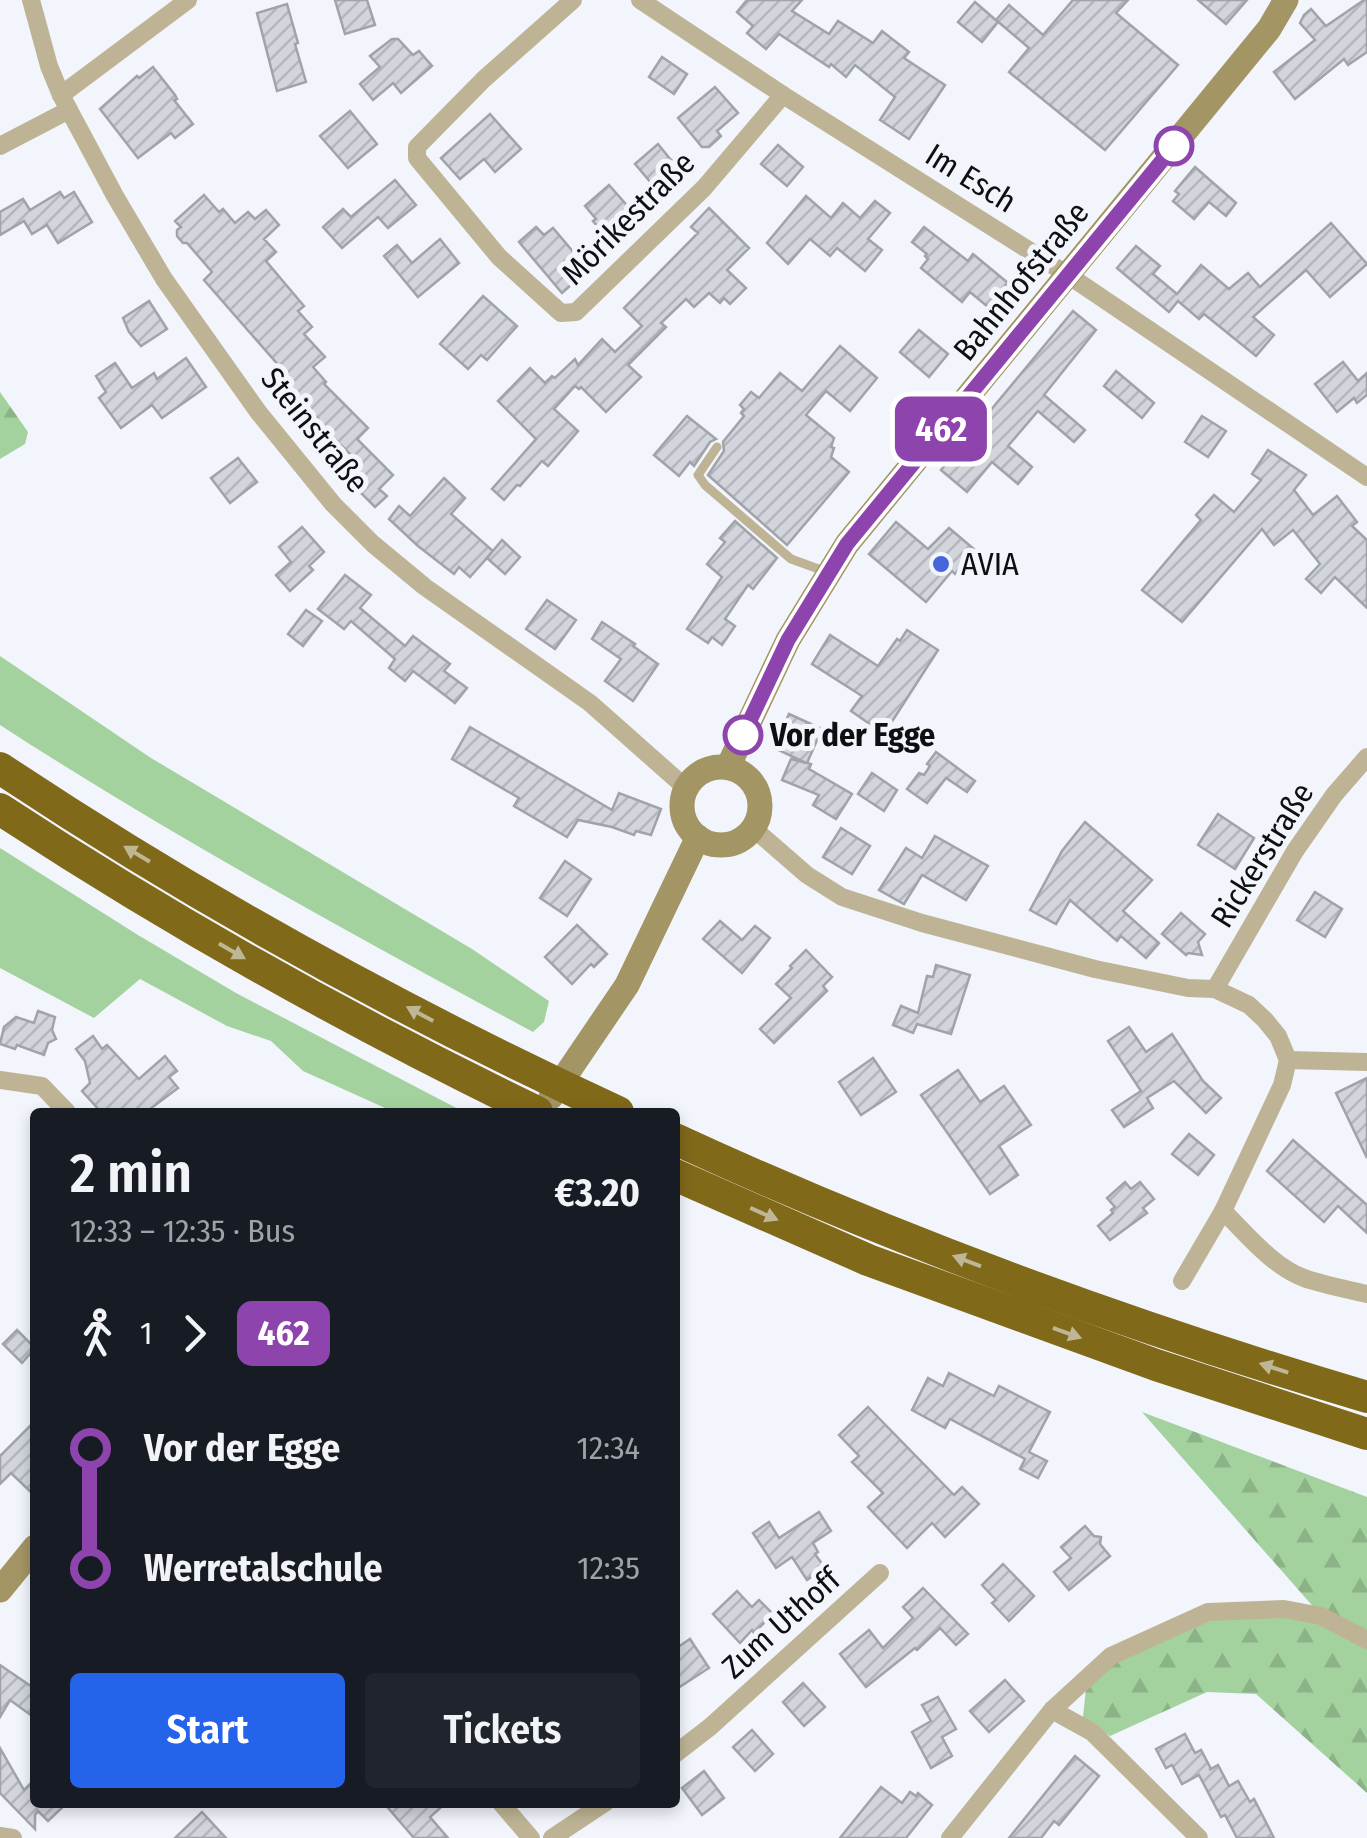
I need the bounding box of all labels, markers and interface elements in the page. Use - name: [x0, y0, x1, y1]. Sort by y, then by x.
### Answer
- unlabelled marker: [1155, 127, 1193, 165]
- street label: Im Esch: [919, 135, 1023, 221]
- street label: Mörikestraße: [554, 144, 702, 292]
- street label: Bahnhofstraße: [945, 194, 1097, 368]
- street label: Steinstraße: [253, 360, 377, 500]
- line badge: 462: [884, 396, 998, 462]
- text: 462: [915, 408, 967, 450]
- place label: AVIA: [961, 545, 1019, 583]
- marker: AVIA: [930, 553, 952, 575]
- marker: Vor der Egge: [724, 716, 762, 754]
- place label: Vor der Egge: [769, 716, 935, 754]
- street label: Rickerstraße: [1203, 776, 1321, 934]
- one-way arrow: [123, 846, 151, 863]
- one-way arrow: [218, 942, 247, 959]
- one-way arrow: [406, 1006, 435, 1023]
- text: 2 min: [70, 1141, 192, 1207]
- text: €3.20: [555, 1170, 640, 1216]
- one-way arrow: [749, 1206, 779, 1222]
- text: 12:33 – 12:35 · Bus: [70, 1212, 295, 1250]
- one-way arrow: [952, 1253, 982, 1268]
- icon: walk: [70, 1306, 125, 1361]
- icon: forward: [167, 1306, 222, 1361]
- text: 462: [257, 1312, 310, 1354]
- text: 1: [140, 1314, 152, 1352]
- one-way arrow: [1052, 1326, 1082, 1341]
- one-way arrow: [1258, 1360, 1289, 1375]
- text: Vor der Egge: [144, 1425, 340, 1471]
- text: 12:34: [577, 1429, 640, 1467]
- text: Werretalschule: [144, 1545, 382, 1591]
- text: 12:35: [577, 1549, 640, 1587]
- street label: Zum Uthoff: [714, 1559, 850, 1686]
- button: Start: [70, 1673, 345, 1788]
- button: Tickets: [365, 1673, 640, 1788]

